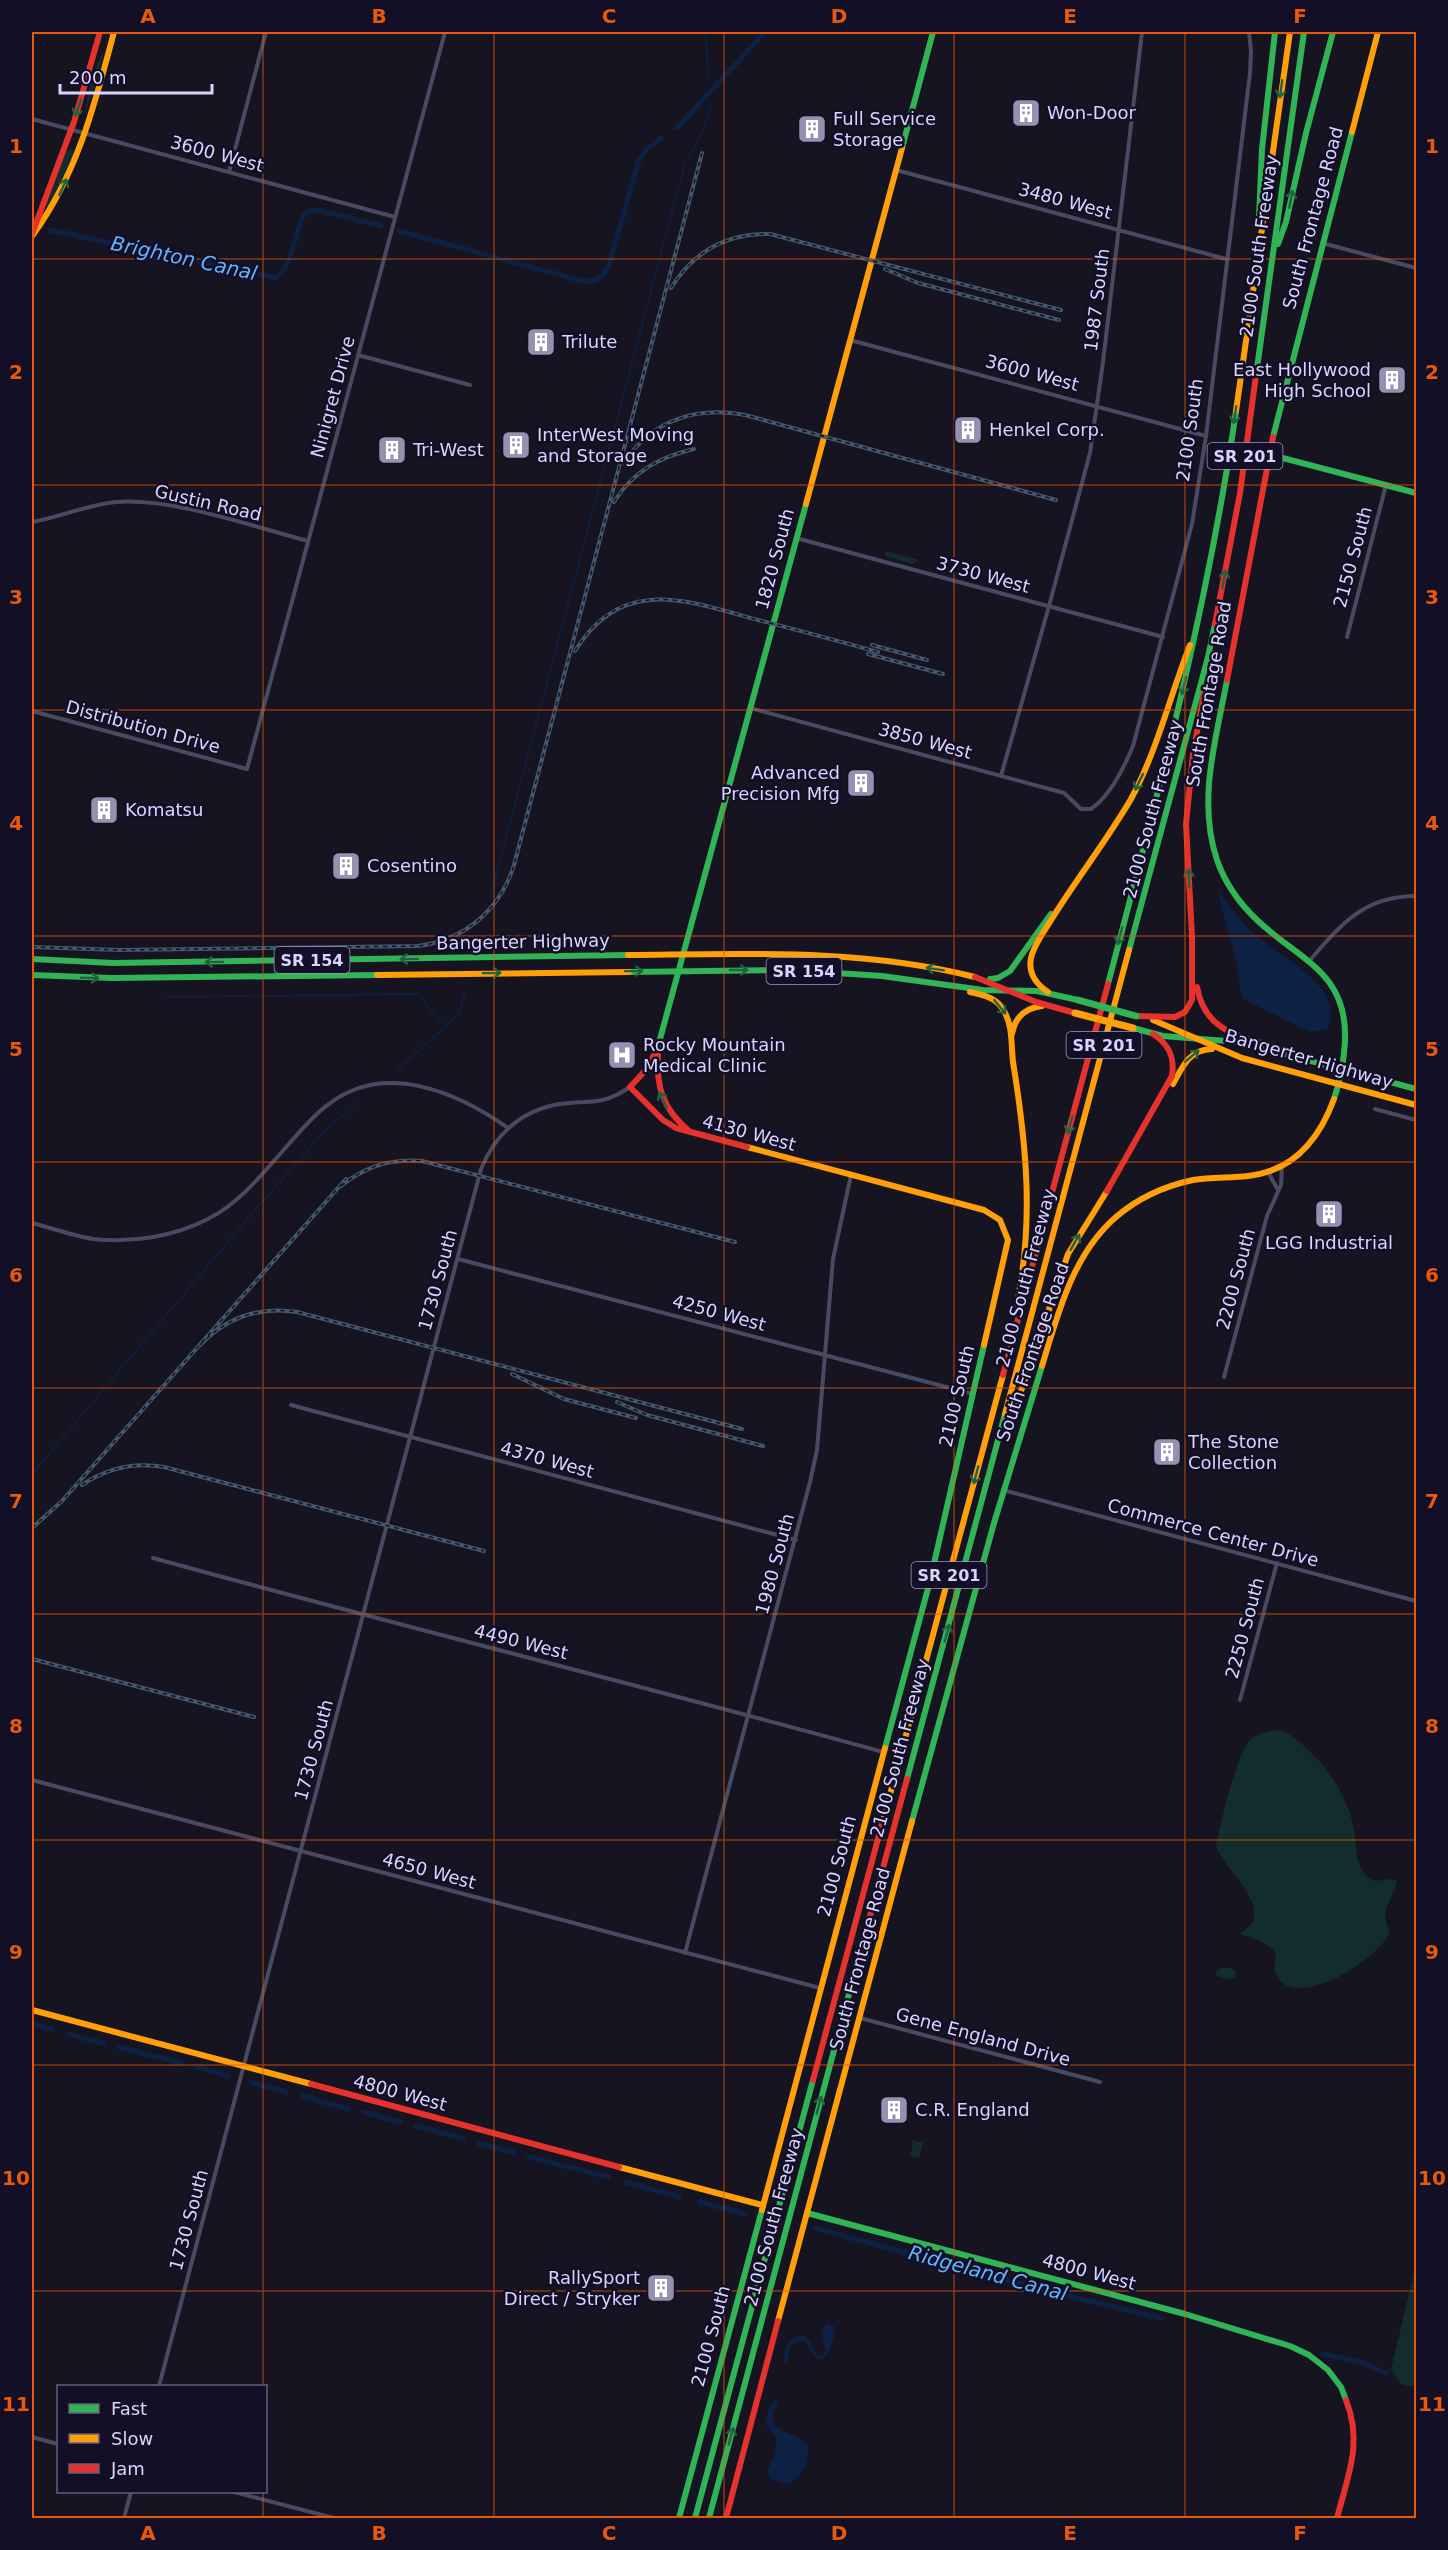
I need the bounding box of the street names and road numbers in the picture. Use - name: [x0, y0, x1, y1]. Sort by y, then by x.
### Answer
- street label: South Frontage Road: [1278, 124, 1347, 311]
- street label: 3600 West: [168, 131, 266, 176]
- street label: 2100 South Freeway: [1235, 153, 1282, 339]
- street label: 3480 West: [1016, 178, 1114, 223]
- street label: 1987 South: [1080, 247, 1113, 353]
- street label: Ninigret Drive: [306, 334, 359, 460]
- street label: 3600 West: [983, 350, 1081, 395]
- street label: 2100 South: [1172, 377, 1207, 483]
- road number: SR 201: [1208, 443, 1282, 469]
- street label: Gustin Road: [153, 480, 264, 525]
- street label: 2150 South: [1329, 504, 1376, 610]
- street label: 1820 South: [751, 506, 798, 612]
- street label: 3730 West: [934, 552, 1032, 597]
- street label: South Frontage Road: [1182, 600, 1235, 788]
- street label: Distribution Drive: [64, 696, 223, 757]
- street label: 2100 South Freeway: [1119, 717, 1187, 901]
- street label: 3850 West: [876, 718, 974, 763]
- street label: Bangerter Highway: [436, 929, 610, 954]
- road number: SR 154: [274, 947, 350, 973]
- road number: SR 154: [766, 958, 842, 984]
- street label: Bangerter Highway: [1223, 1024, 1396, 1093]
- road number: SR 201: [1066, 1032, 1142, 1058]
- street label: 4130 West: [700, 1110, 798, 1155]
- street label: 2100 South Freeway: [992, 1186, 1060, 1370]
- street label: 2200 South: [1212, 1226, 1259, 1332]
- street label: 1730 South: [414, 1227, 461, 1333]
- street label: South Frontage Road: [992, 1260, 1073, 1444]
- street label: 4250 West: [670, 1290, 768, 1335]
- street label: 2100 South: [935, 1343, 978, 1449]
- street label: 4370 West: [498, 1437, 596, 1482]
- street label: Commerce Center Drive: [1105, 1494, 1321, 1571]
- street label: 1980 South: [751, 1511, 798, 1617]
- road number: SR 201: [912, 1562, 986, 1588]
- street label: 2250 South: [1221, 1575, 1268, 1681]
- street label: 4490 West: [472, 1620, 570, 1663]
- street label: 2100 South Freeway: [866, 1656, 934, 1840]
- street label: 1730 South: [290, 1697, 337, 1803]
- street label: 2100 South: [813, 1813, 860, 1919]
- street label: 4650 West: [380, 1848, 478, 1893]
- street label: South Frontage Road: [825, 1865, 894, 2052]
- street label: Gene England Drive: [893, 2003, 1073, 2070]
- street label: 4800 West: [351, 2070, 449, 2115]
- street label: 2100 South Freeway: [740, 2125, 808, 2309]
- street label: 1730 South: [165, 2167, 212, 2273]
- street label: 4800 West: [1040, 2249, 1138, 2294]
- street label: 2100 South: [687, 2283, 734, 2389]

